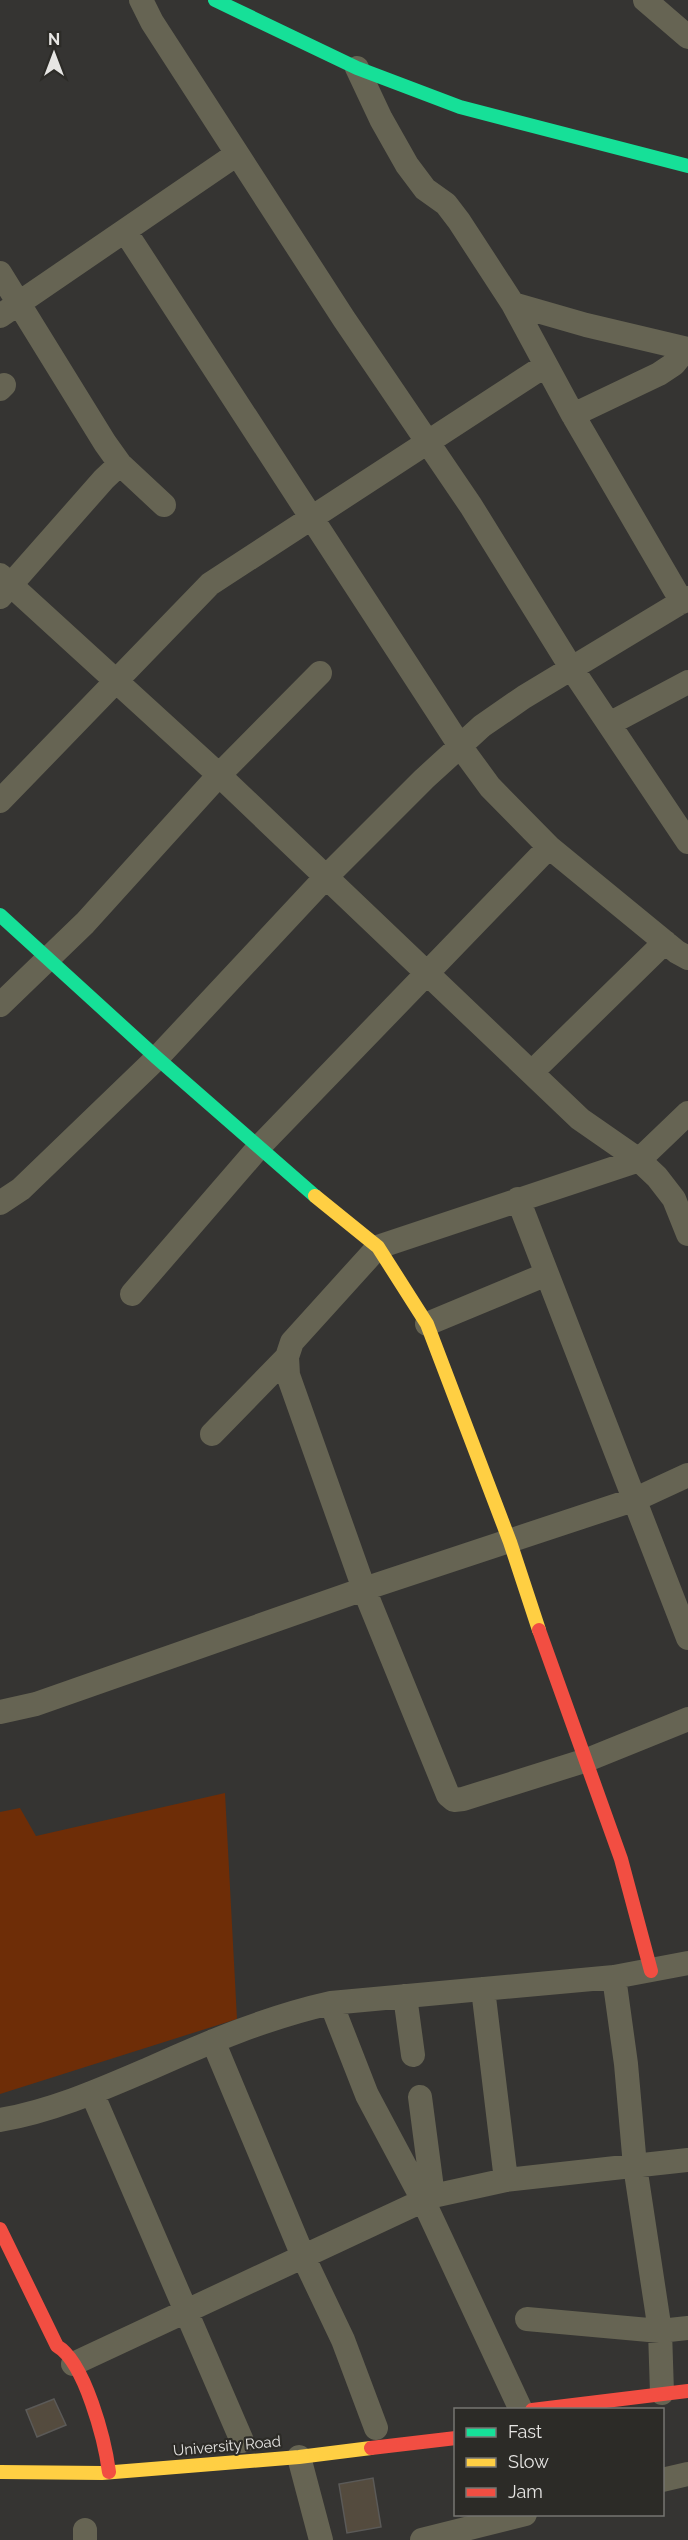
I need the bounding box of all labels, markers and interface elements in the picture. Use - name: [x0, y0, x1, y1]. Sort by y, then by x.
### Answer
- north arrow: [24, 24, 84, 84]
- text: N: [48, 30, 60, 49]
- legend: [454, 2408, 664, 2516]
- text: Fast: [508, 2421, 542, 2442]
- street label: University Road: [172, 2432, 282, 2460]
- text: Slow: [508, 2451, 549, 2472]
- text: Jam: [508, 2481, 543, 2502]

